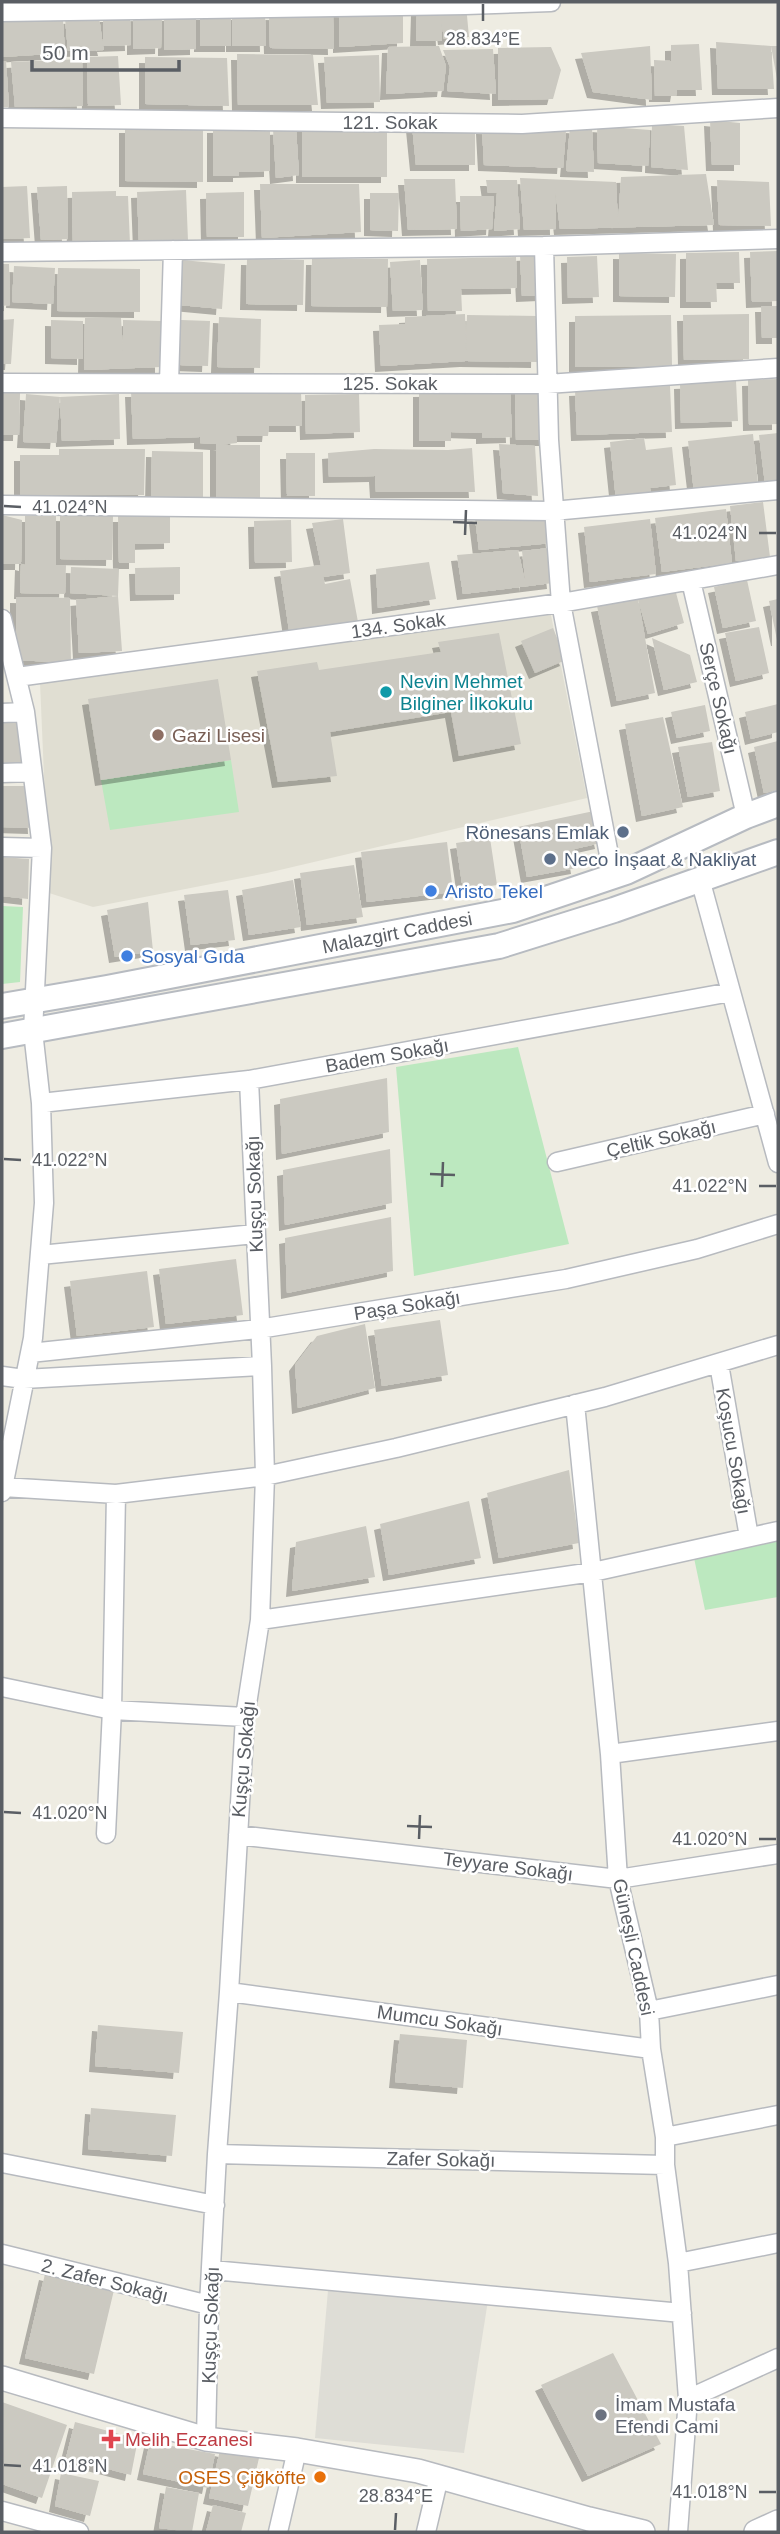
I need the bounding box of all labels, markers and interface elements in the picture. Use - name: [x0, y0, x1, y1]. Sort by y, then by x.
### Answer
- scale bar: [32, 28, 178, 72]
- text: 28.834°E: [446, 29, 520, 49]
- text: 50 m: [42, 41, 89, 64]
- street label: 121. Sokak: [342, 112, 438, 133]
- street label: 125. Sokak: [342, 373, 438, 394]
- text: 41.024°N: [32, 497, 108, 517]
- text: 41.024°N: [672, 523, 748, 543]
- street label: 134. Sokak: [350, 608, 447, 643]
- street label: Serçe Sokağı: [695, 640, 742, 756]
- place label: Nevin Mehmet Bilginer İlkokulu: [400, 671, 533, 714]
- marker: Nevin Mehmet Bilginer İlkokulu: [378, 684, 394, 700]
- place label: Gazi Lisesi: [172, 725, 265, 746]
- marker: Gazi Lisesi: [150, 727, 166, 743]
- place label: Rönesans Emlak: [465, 822, 609, 843]
- marker: Rönesans Emlak: [615, 824, 631, 840]
- place label: Neco İnşaat & Nakliyat: [564, 849, 757, 870]
- marker: Neco İnşaat & Nakliyat: [542, 851, 558, 867]
- place label: Aristo Tekel: [445, 881, 543, 902]
- marker: Aristo Tekel: [423, 883, 439, 899]
- street label: Malazgirt Caddesi: [321, 908, 474, 957]
- place label: Sosyal Gıda: [141, 946, 245, 967]
- marker: Sosyal Gıda: [119, 948, 135, 964]
- street label: Badem Sokağı: [324, 1034, 450, 1077]
- street label: Çeltik Sokağı: [604, 1116, 718, 1161]
- street label: Kuşçu Sokağı: [242, 1135, 267, 1253]
- text: 41.022°N: [32, 1150, 108, 1170]
- text: 41.022°N: [672, 1176, 748, 1196]
- street label: Paşa Sokağı: [352, 1287, 462, 1324]
- street label: Koşucu Sokağı: [712, 1386, 755, 1516]
- street label: Kuşçu Sokağı: [228, 1700, 259, 1818]
- text: 41.020°N: [32, 1803, 108, 1823]
- text: 41.020°N: [672, 1829, 748, 1849]
- street label: Teyyare Sokağı: [442, 1848, 574, 1885]
- street label: Güneşli Caddesi: [609, 1877, 658, 2017]
- street label: Mumcu Sokağı: [376, 2001, 504, 2040]
- street label: Zafer Sokağı: [386, 2148, 496, 2171]
- street label: 2. Zafer Sokağı: [39, 2255, 170, 2306]
- street label: Kuşçu Sokağı: [198, 2266, 223, 2384]
- place label: İmam Mustafa Efendi Cami: [615, 2394, 736, 2437]
- marker: İmam Mustafa Efendi Cami: [593, 2407, 609, 2423]
- place label: Melih Eczanesi: [125, 2429, 253, 2450]
- marker: Melih Eczanesi: [103, 2431, 119, 2447]
- text: 41.018°N: [32, 2456, 108, 2476]
- place label: OSES Çiğköfte: [178, 2467, 306, 2488]
- marker: OSES Çiğköfte: [312, 2469, 328, 2485]
- text: 41.018°N: [672, 2482, 748, 2502]
- text: 28.834°E: [359, 2486, 433, 2506]

